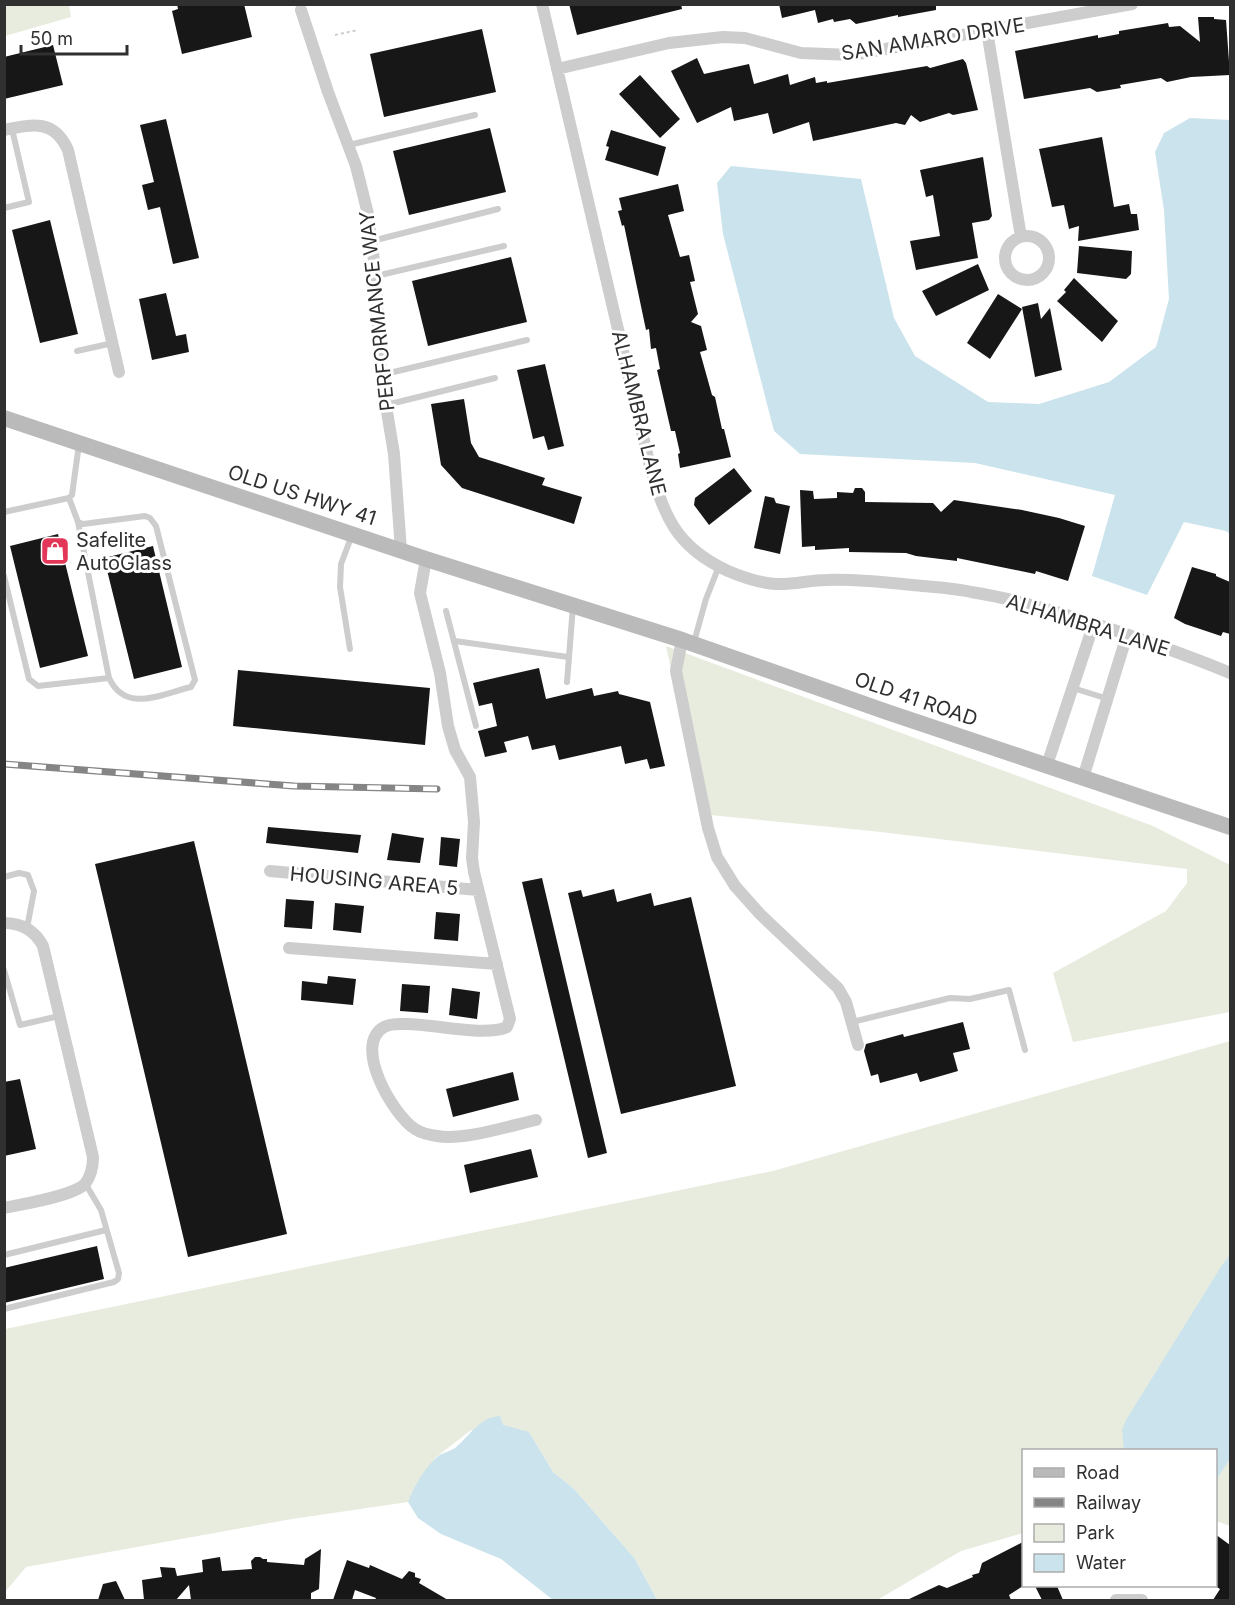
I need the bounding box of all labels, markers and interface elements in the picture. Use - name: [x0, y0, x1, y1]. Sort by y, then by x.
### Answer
- street label: SAN AMARO DRIVE: [840, 13, 1026, 65]
- scale bar: [21, 18, 128, 56]
- text: 50 m: [30, 28, 73, 49]
- street label: PERFORMANCE WAY: [355, 209, 399, 412]
- street label: ALHAMBRA LANE: [607, 328, 671, 498]
- street label: OLD US HWY 41: [225, 460, 379, 530]
- place label: Safelite AutoGlass: [76, 528, 172, 575]
- shop icon: Safelite AutoGlass: [39, 535, 71, 567]
- street label: ALHAMBRA LANE: [1003, 589, 1173, 661]
- street label: OLD 41 ROAD: [851, 667, 981, 731]
- street label: HOUSING AREA 5: [289, 862, 459, 900]
- legend: [1022, 1449, 1217, 1587]
- text: Road: [1076, 1462, 1119, 1483]
- text: Railway: [1076, 1492, 1141, 1513]
- text: Park: [1076, 1522, 1115, 1543]
- text: Water: [1076, 1552, 1126, 1573]

